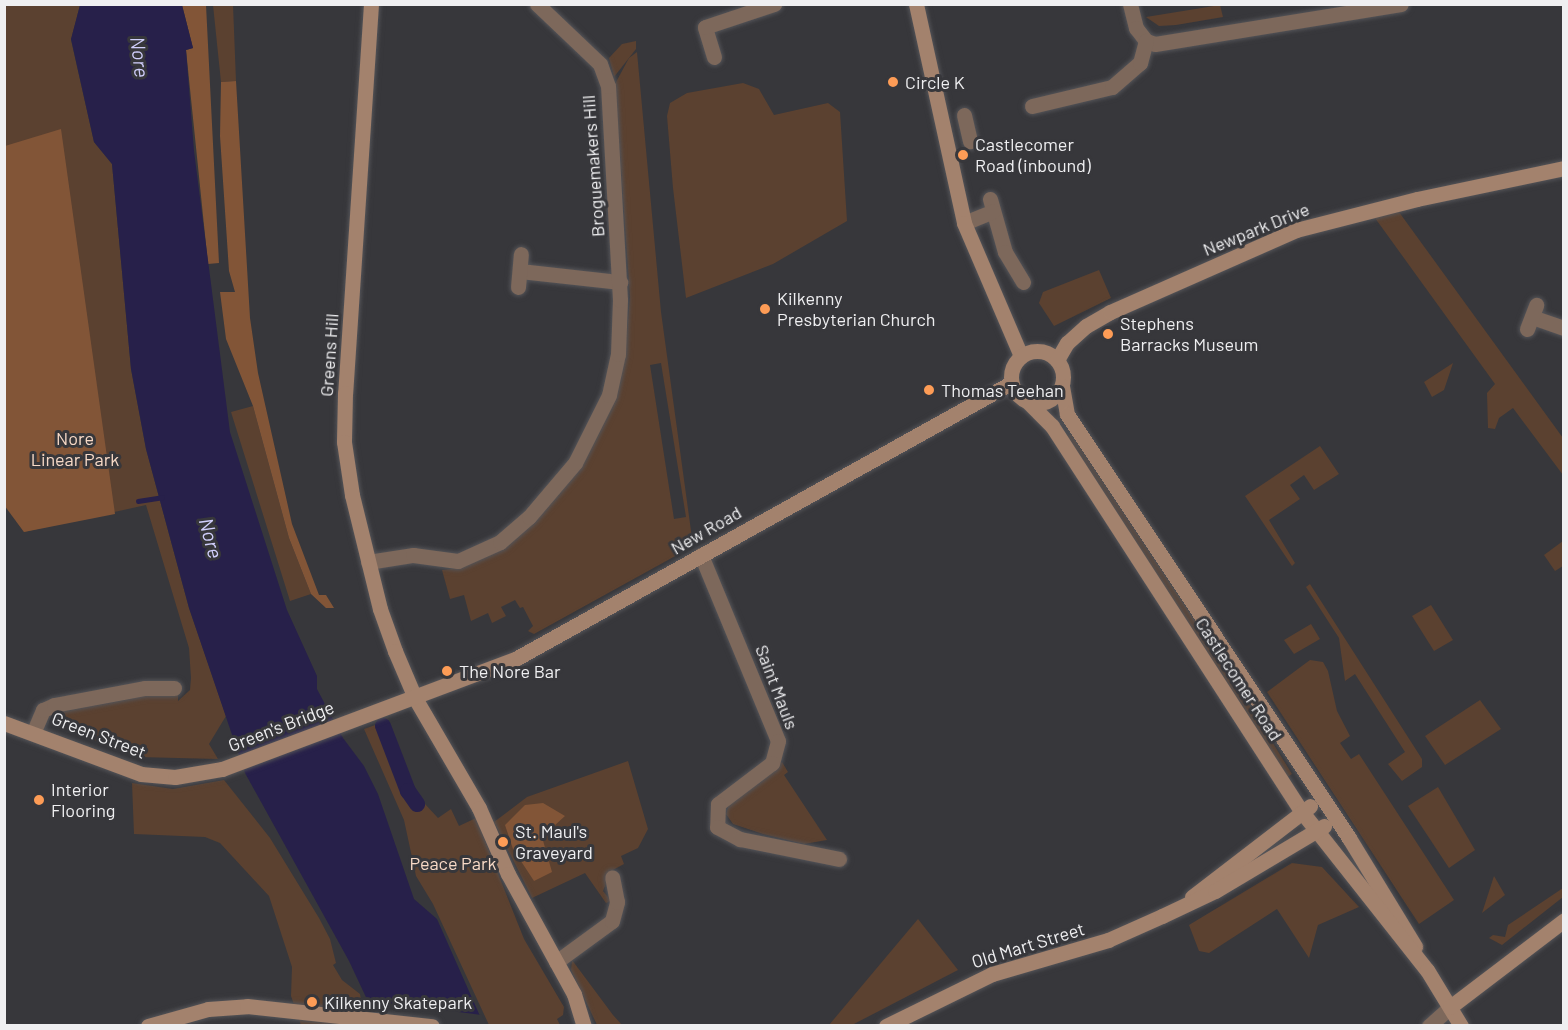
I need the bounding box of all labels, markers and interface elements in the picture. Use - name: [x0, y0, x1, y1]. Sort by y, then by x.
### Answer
- water label: Nore: [126, 35, 154, 79]
- place label: Circle K: [905, 71, 965, 93]
- marker: Circle K: [886, 75, 900, 89]
- street label: Broguemakers Hill: [577, 94, 609, 238]
- place label: Castlecomer Road (inbound): [975, 134, 1091, 176]
- marker: Castlecomer Road (inbound): [956, 148, 970, 162]
- street label: Newpark Drive: [1200, 198, 1312, 260]
- place label: Kilkenny Presbyterian Church: [777, 288, 935, 330]
- marker: Kilkenny Presbyterian Church: [758, 302, 772, 316]
- street label: Greens Hill: [315, 313, 343, 397]
- place label: Stephens Barracks Museum: [1120, 313, 1259, 356]
- marker: Stephens Barracks Museum: [1101, 327, 1115, 341]
- place label: Thomas Teehan: [941, 379, 1064, 401]
- marker: Thomas Teehan: [922, 383, 936, 397]
- park label: Nore Linear Park: [31, 428, 119, 470]
- street label: New Road: [667, 501, 745, 559]
- water label: Nore: [194, 515, 228, 561]
- street label: Castlecomer Road: [1191, 613, 1287, 745]
- street label: Saint Mauls: [751, 642, 803, 732]
- place label: The Nore Bar: [459, 660, 561, 682]
- marker: The Nore Bar: [440, 664, 454, 678]
- street label: Green's Bridge: [225, 696, 337, 756]
- street label: Green Street: [49, 707, 149, 763]
- place label: Interior Flooring: [51, 779, 115, 822]
- marker: Interior Flooring: [32, 793, 46, 807]
- place label: St. Maul's Graveyard: [515, 821, 593, 864]
- marker: St. Maul's Graveyard: [496, 835, 510, 849]
- park label: Peace Park: [410, 852, 496, 874]
- street label: Old Mart Street: [969, 918, 1087, 972]
- place label: Kilkenny Skatepark: [324, 991, 472, 1013]
- marker: Kilkenny Skatepark: [305, 995, 319, 1009]

